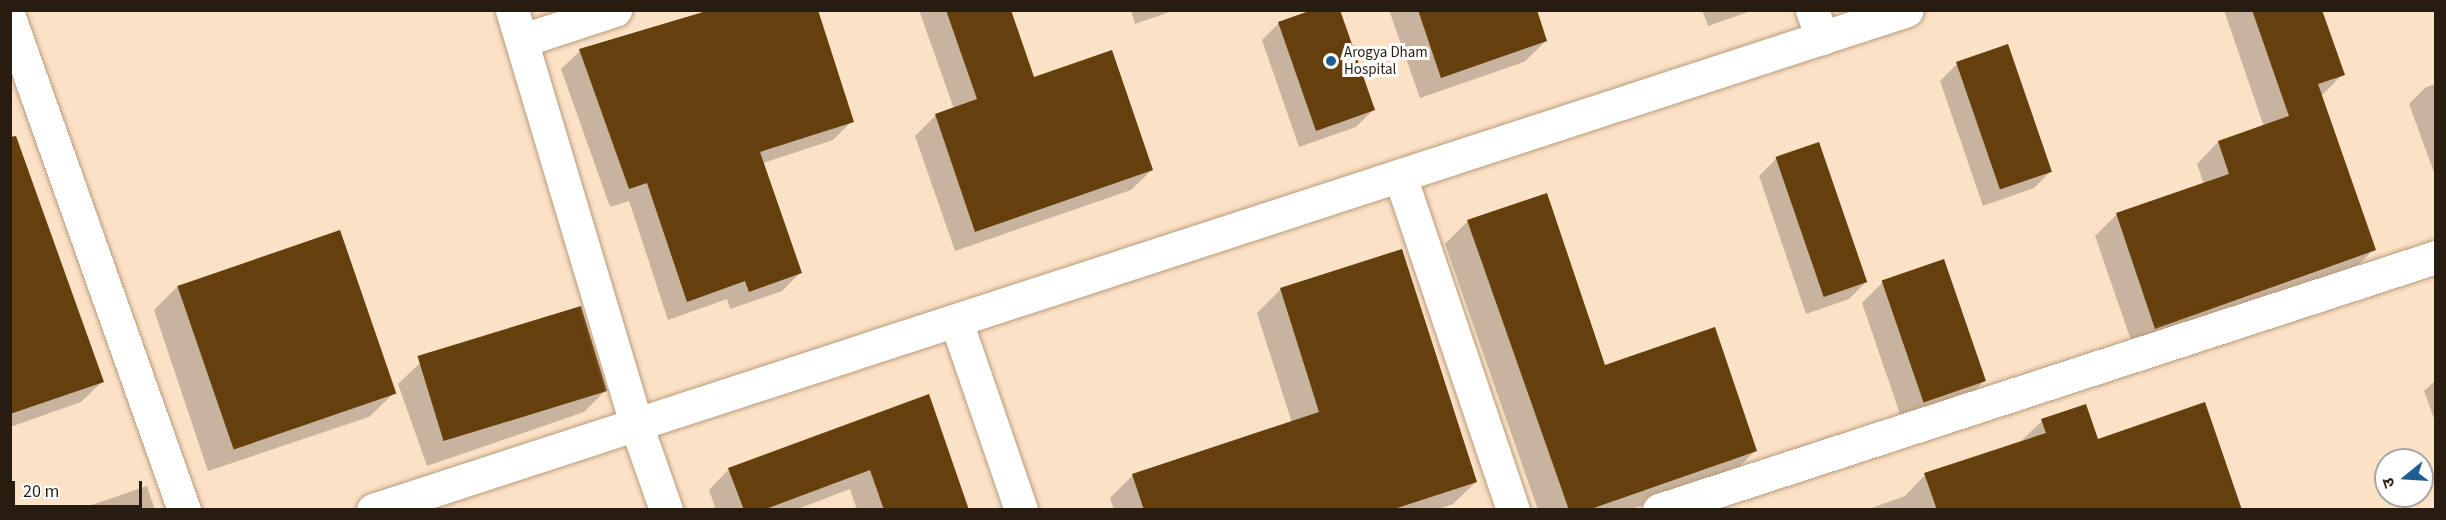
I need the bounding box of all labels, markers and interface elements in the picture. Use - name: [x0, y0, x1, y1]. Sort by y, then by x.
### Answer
- place label: Arogya Dham Hospital: [1344, 43, 1428, 78]
- marker: Arogya Dham Hospital: [1322, 52, 1340, 70]
- north arrow: [2374, 448, 2434, 508]
- scale bar: [15, 469, 146, 507]
- text: उ: [2377, 475, 2401, 491]
- text: 20 m: [23, 479, 59, 504]

